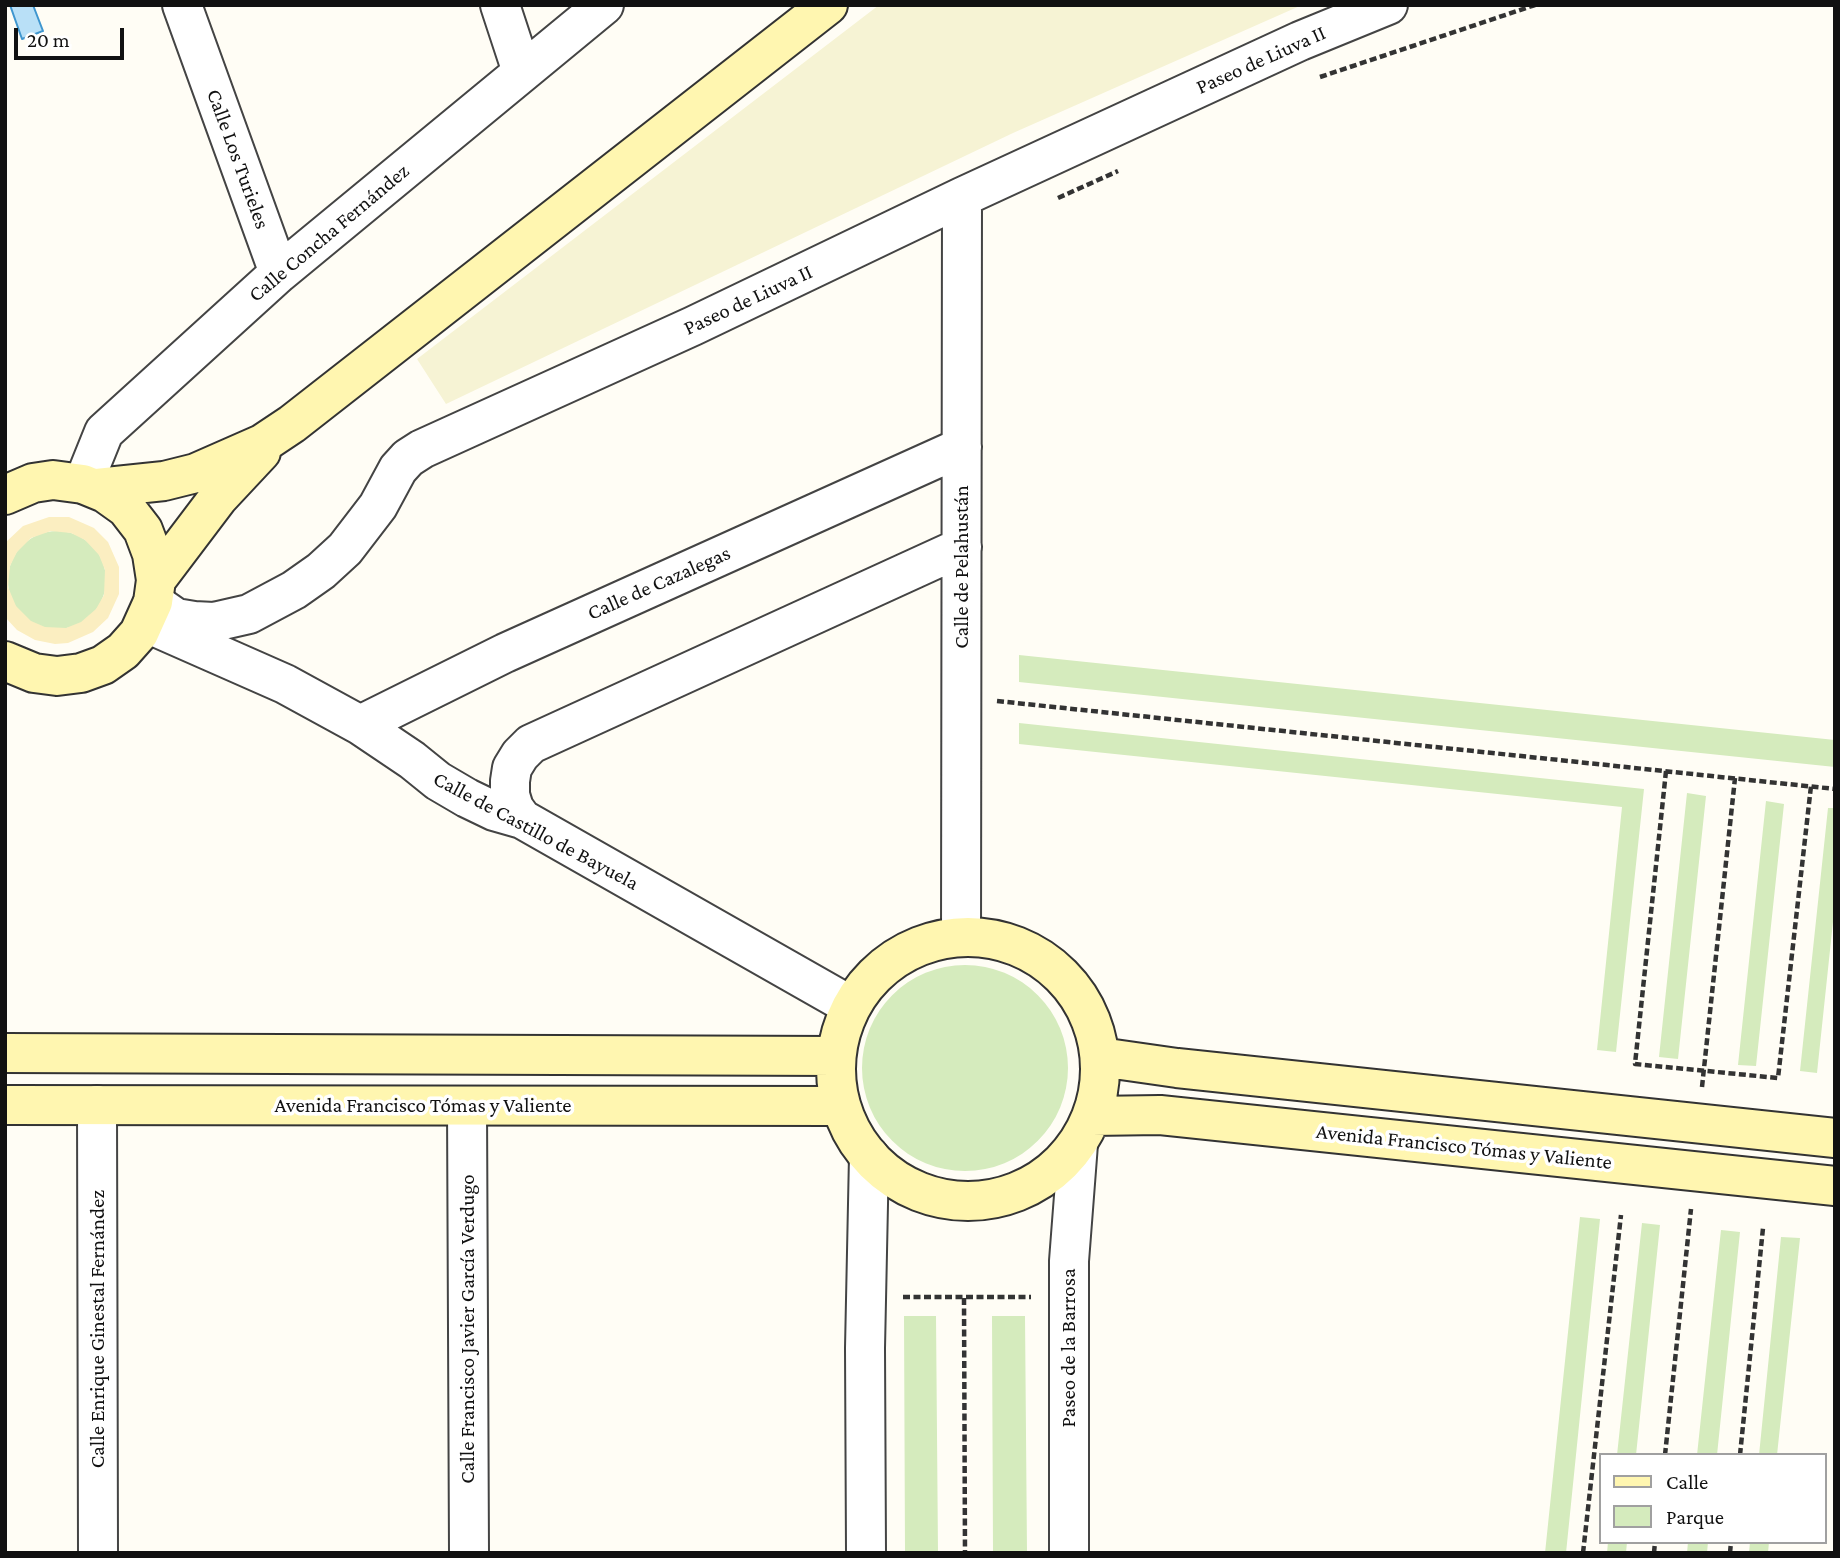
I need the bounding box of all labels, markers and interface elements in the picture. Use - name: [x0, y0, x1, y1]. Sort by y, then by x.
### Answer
- scale bar: [18, 14, 128, 58]
- street label: Paseo de Liuva II: [1192, 20, 1330, 100]
- text: 20 m: [27, 28, 70, 52]
- street label: Calle Los Turieles: [201, 86, 275, 232]
- street label: Calle Concha Fernández: [244, 158, 414, 308]
- street label: Paseo de Liuva II: [680, 259, 816, 341]
- street label: Calle de Pelahustán: [949, 485, 975, 649]
- street label: Calle de Cazalegas: [584, 540, 734, 626]
- street label: Calle de Castillo de Bayuela: [429, 766, 643, 896]
- street label: Avenida Francisco Tómas y Valiente: [274, 1093, 572, 1119]
- street label: Avenida Francisco Tómas y Valiente: [1315, 1119, 1613, 1175]
- street label: Calle Francisco Javier García Verdugo: [455, 1174, 481, 1484]
- street label: Calle Enrique Ginestal Fernández: [85, 1190, 111, 1468]
- street label: Paseo de la Barrosa: [1056, 1268, 1082, 1428]
- legend: [1598, 1453, 1826, 1544]
- text: Calle: [1666, 1470, 1708, 1494]
- text: Parque: [1666, 1505, 1724, 1529]

